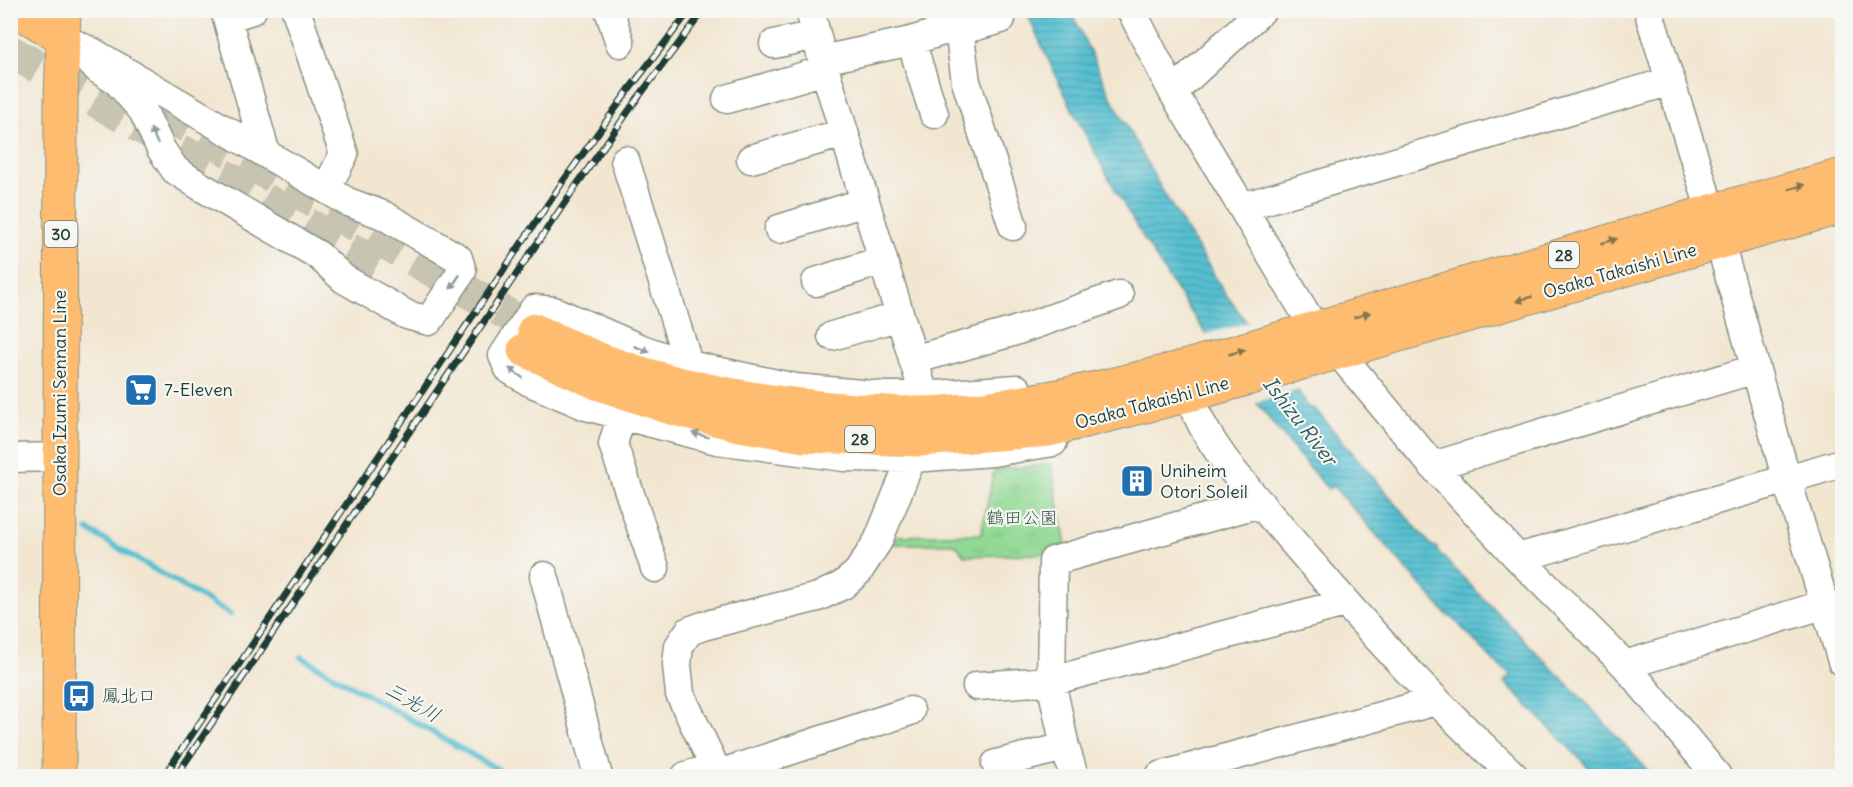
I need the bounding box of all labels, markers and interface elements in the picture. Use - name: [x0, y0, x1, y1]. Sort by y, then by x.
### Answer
- one-way arrow: [150, 127, 159, 144]
- one-way arrow: [1788, 182, 1806, 192]
- road number: 30: [44, 221, 78, 247]
- one-way arrow: [1600, 236, 1618, 245]
- street label: Osaka Takaishi Line: [1540, 238, 1699, 303]
- road number: 28: [1549, 242, 1579, 268]
- one-way arrow: [449, 273, 461, 289]
- street label: Osaka Izumi Sennan Line: [48, 290, 71, 496]
- one-way arrow: [1515, 295, 1533, 304]
- one-way arrow: [1353, 310, 1371, 319]
- one-way arrow: [634, 344, 652, 354]
- one-way arrow: [1228, 347, 1246, 356]
- one-way arrow: [509, 367, 525, 379]
- street label: Osaka Takaishi Line: [1072, 371, 1232, 434]
- water label: Ishizu River: [1258, 371, 1345, 472]
- supermarket icon: 7-Eleven: [123, 372, 159, 408]
- place label: 7-Eleven: [164, 378, 233, 401]
- road number: 28: [845, 426, 875, 452]
- one-way arrow: [691, 430, 709, 439]
- place label: Uniheim Otori Soleil: [1160, 459, 1248, 503]
- building icon: Uniheim Otori Soleil: [1119, 463, 1155, 499]
- park label: 鶴田公園: [986, 506, 1058, 529]
- water label: 三光川: [381, 676, 445, 727]
- bus stop icon: 鳳北口: [61, 678, 97, 714]
- place label: 鳳北口: [102, 684, 156, 707]

